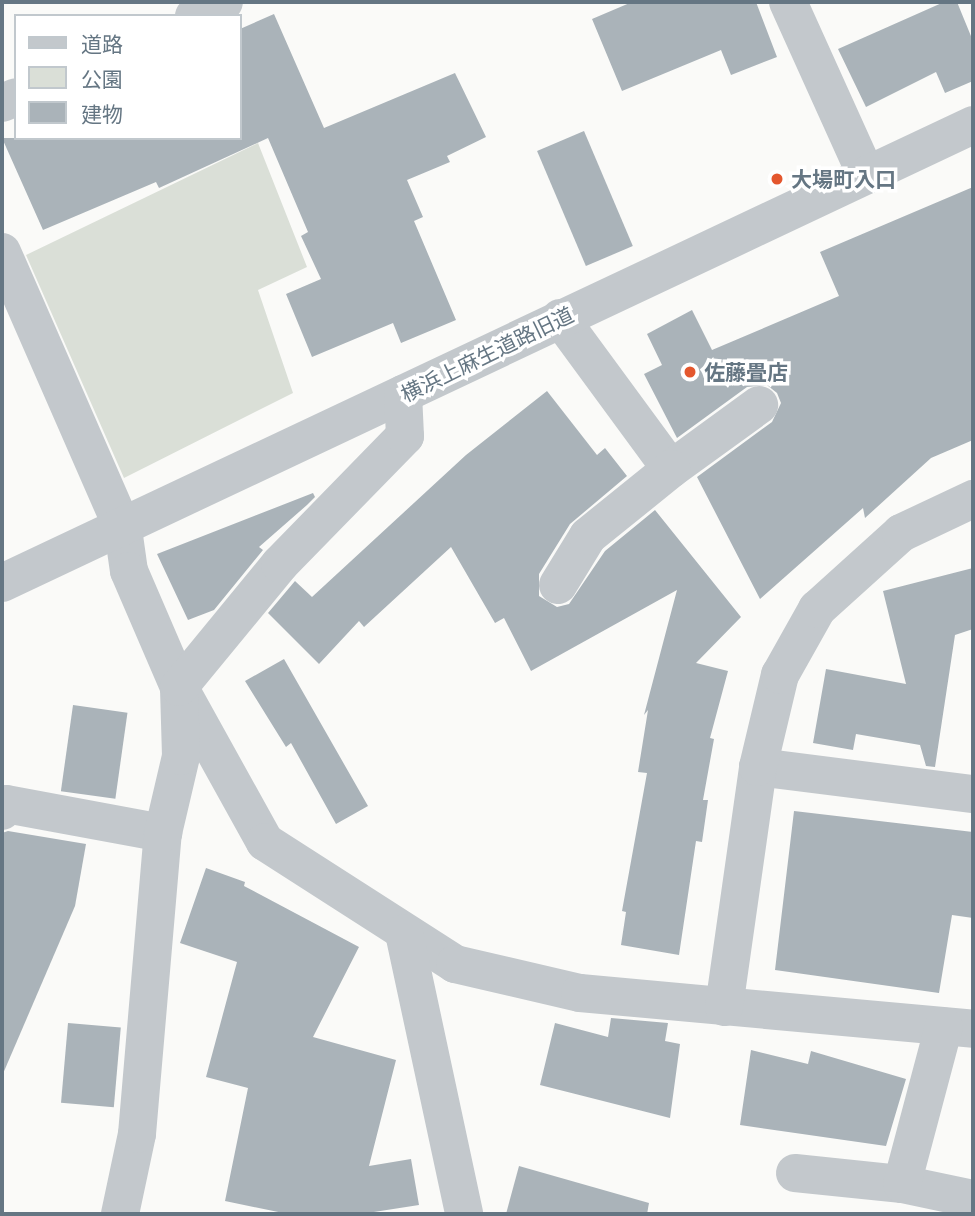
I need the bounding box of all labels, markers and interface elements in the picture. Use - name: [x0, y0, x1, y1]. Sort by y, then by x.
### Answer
- legend: [14, 14, 242, 140]
- text: 道路: [81, 30, 123, 58]
- text: 公園: [81, 65, 123, 93]
- text: 建物: [81, 100, 123, 128]
- place label: 大場町入口: [791, 166, 896, 192]
- marker: 大場町入口: [769, 171, 785, 187]
- street label: 横浜上麻生道路旧道: [397, 301, 577, 407]
- place label: 佐藤畳店: [704, 359, 788, 385]
- marker: 佐藤畳店: [682, 364, 698, 380]

